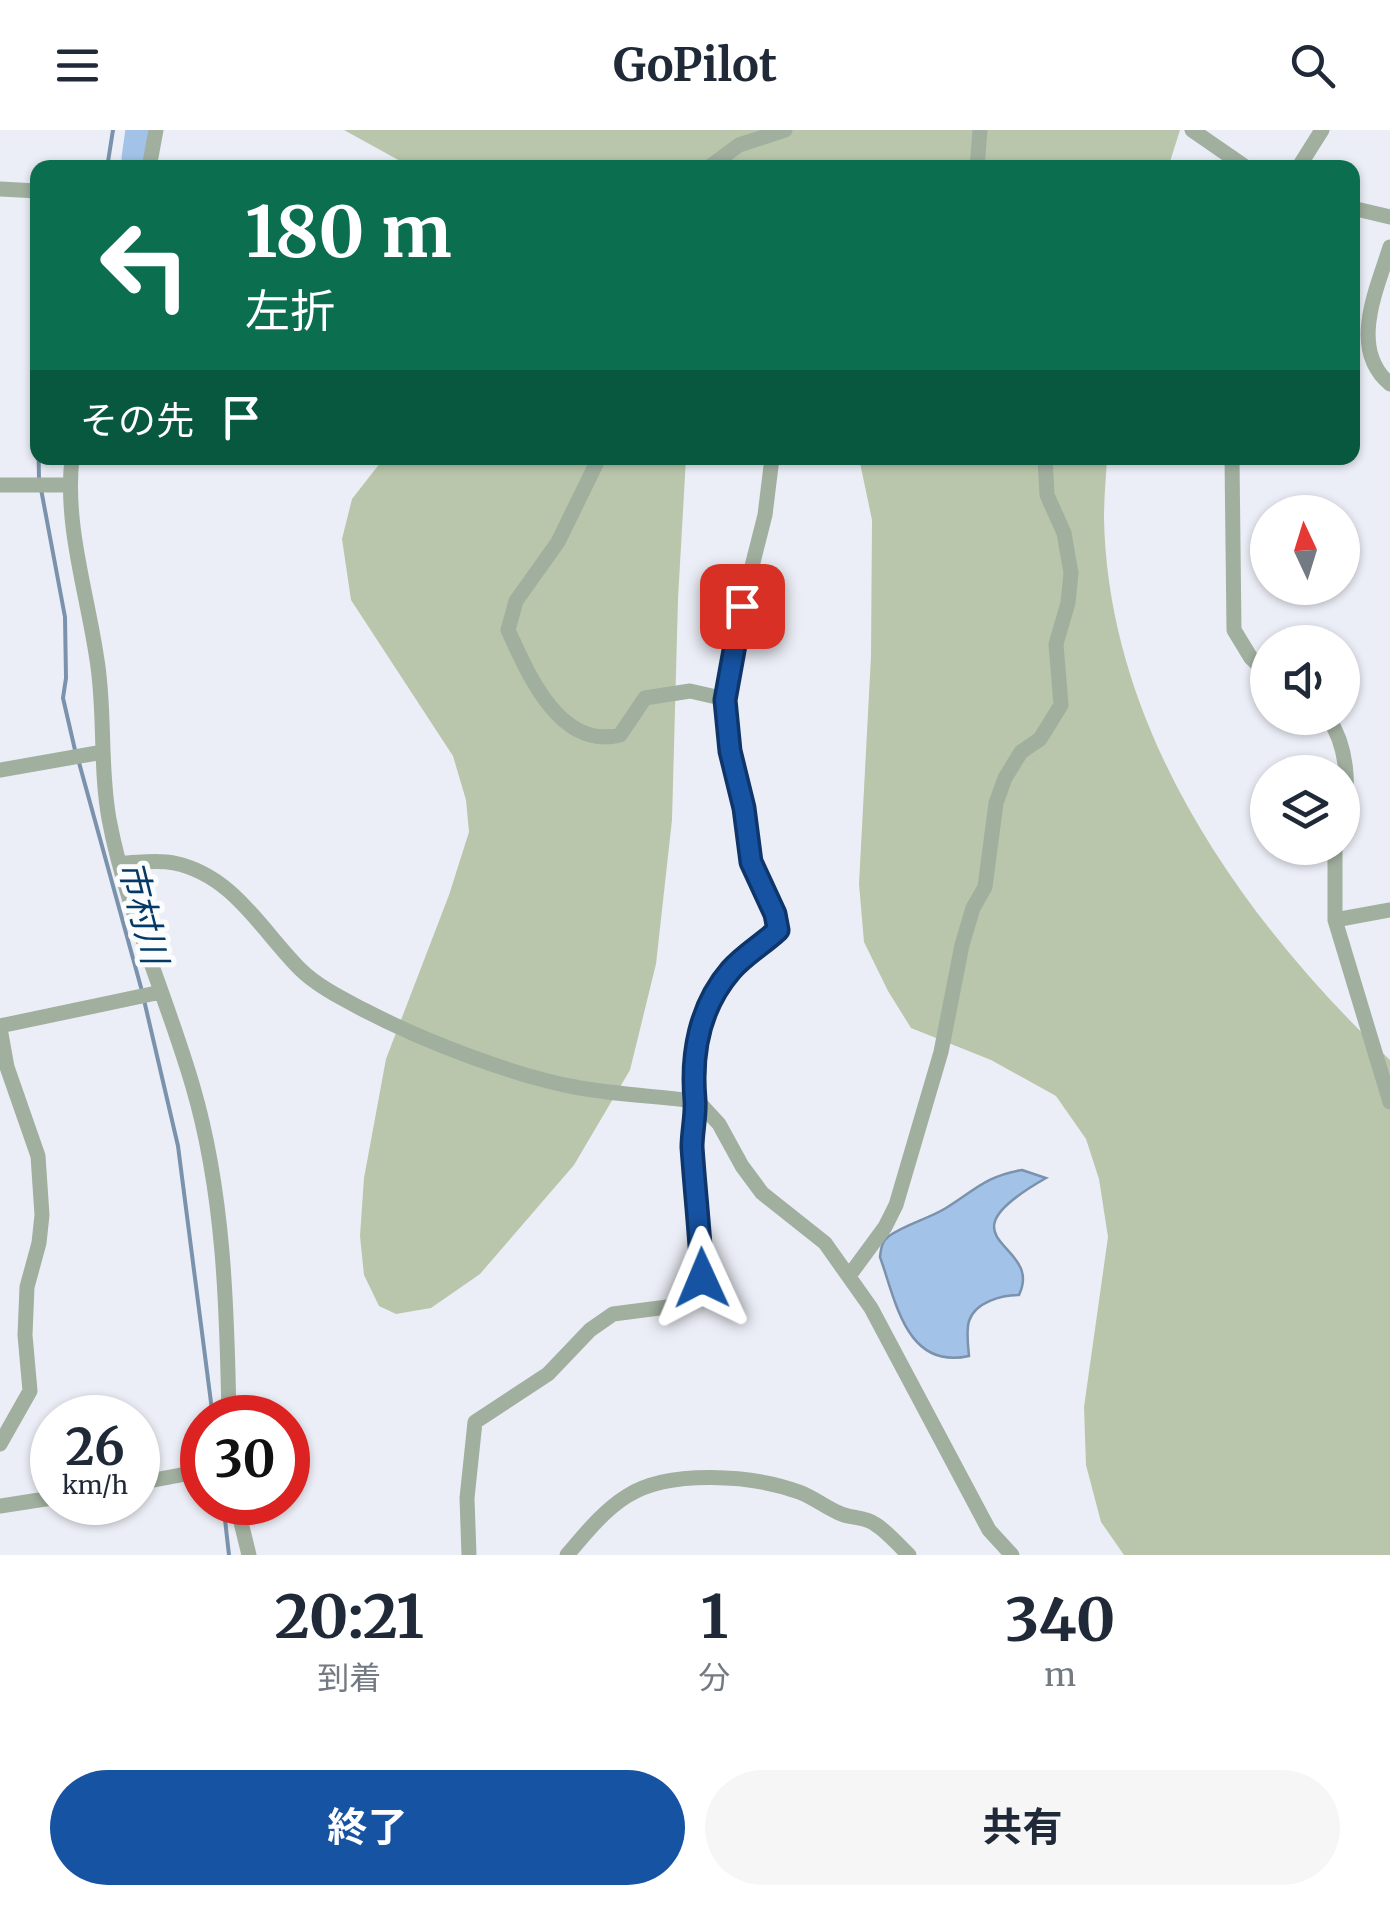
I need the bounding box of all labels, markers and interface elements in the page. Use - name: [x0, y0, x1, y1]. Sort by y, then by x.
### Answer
- text: GoPilot: [613, 37, 777, 93]
- icon: menu: [50, 38, 105, 93]
- icon: search: [1285, 38, 1340, 93]
- text: 180 m: [245, 188, 452, 276]
- icon: left: [80, 200, 210, 330]
- text: 左折: [245, 283, 335, 339]
- icon: arrive: [214, 390, 269, 445]
- text: その先: [80, 397, 194, 444]
- north arrow: [1250, 495, 1360, 605]
- map controls: [1250, 495, 1360, 865]
- pin: [700, 564, 785, 649]
- icon: arrive: [715, 579, 770, 634]
- button: sound: [1250, 625, 1360, 735]
- button: layers: [1250, 755, 1360, 865]
- water label: 市村川: [109, 856, 178, 972]
- position arrow: [650, 1226, 754, 1330]
- speed limit sign: 30: [180, 1395, 310, 1525]
- text: 26: [65, 1416, 125, 1479]
- text: km/h: [62, 1469, 128, 1501]
- text: 20:21: [274, 1579, 424, 1654]
- text: 1: [701, 1579, 728, 1654]
- text: 340: [1005, 1582, 1116, 1657]
- text: m: [1044, 1655, 1076, 1695]
- text: 到着: [317, 1658, 381, 1698]
- text: 分: [698, 1658, 731, 1698]
- button: 終了: [50, 1770, 685, 1885]
- button: 共有: [705, 1770, 1340, 1885]

